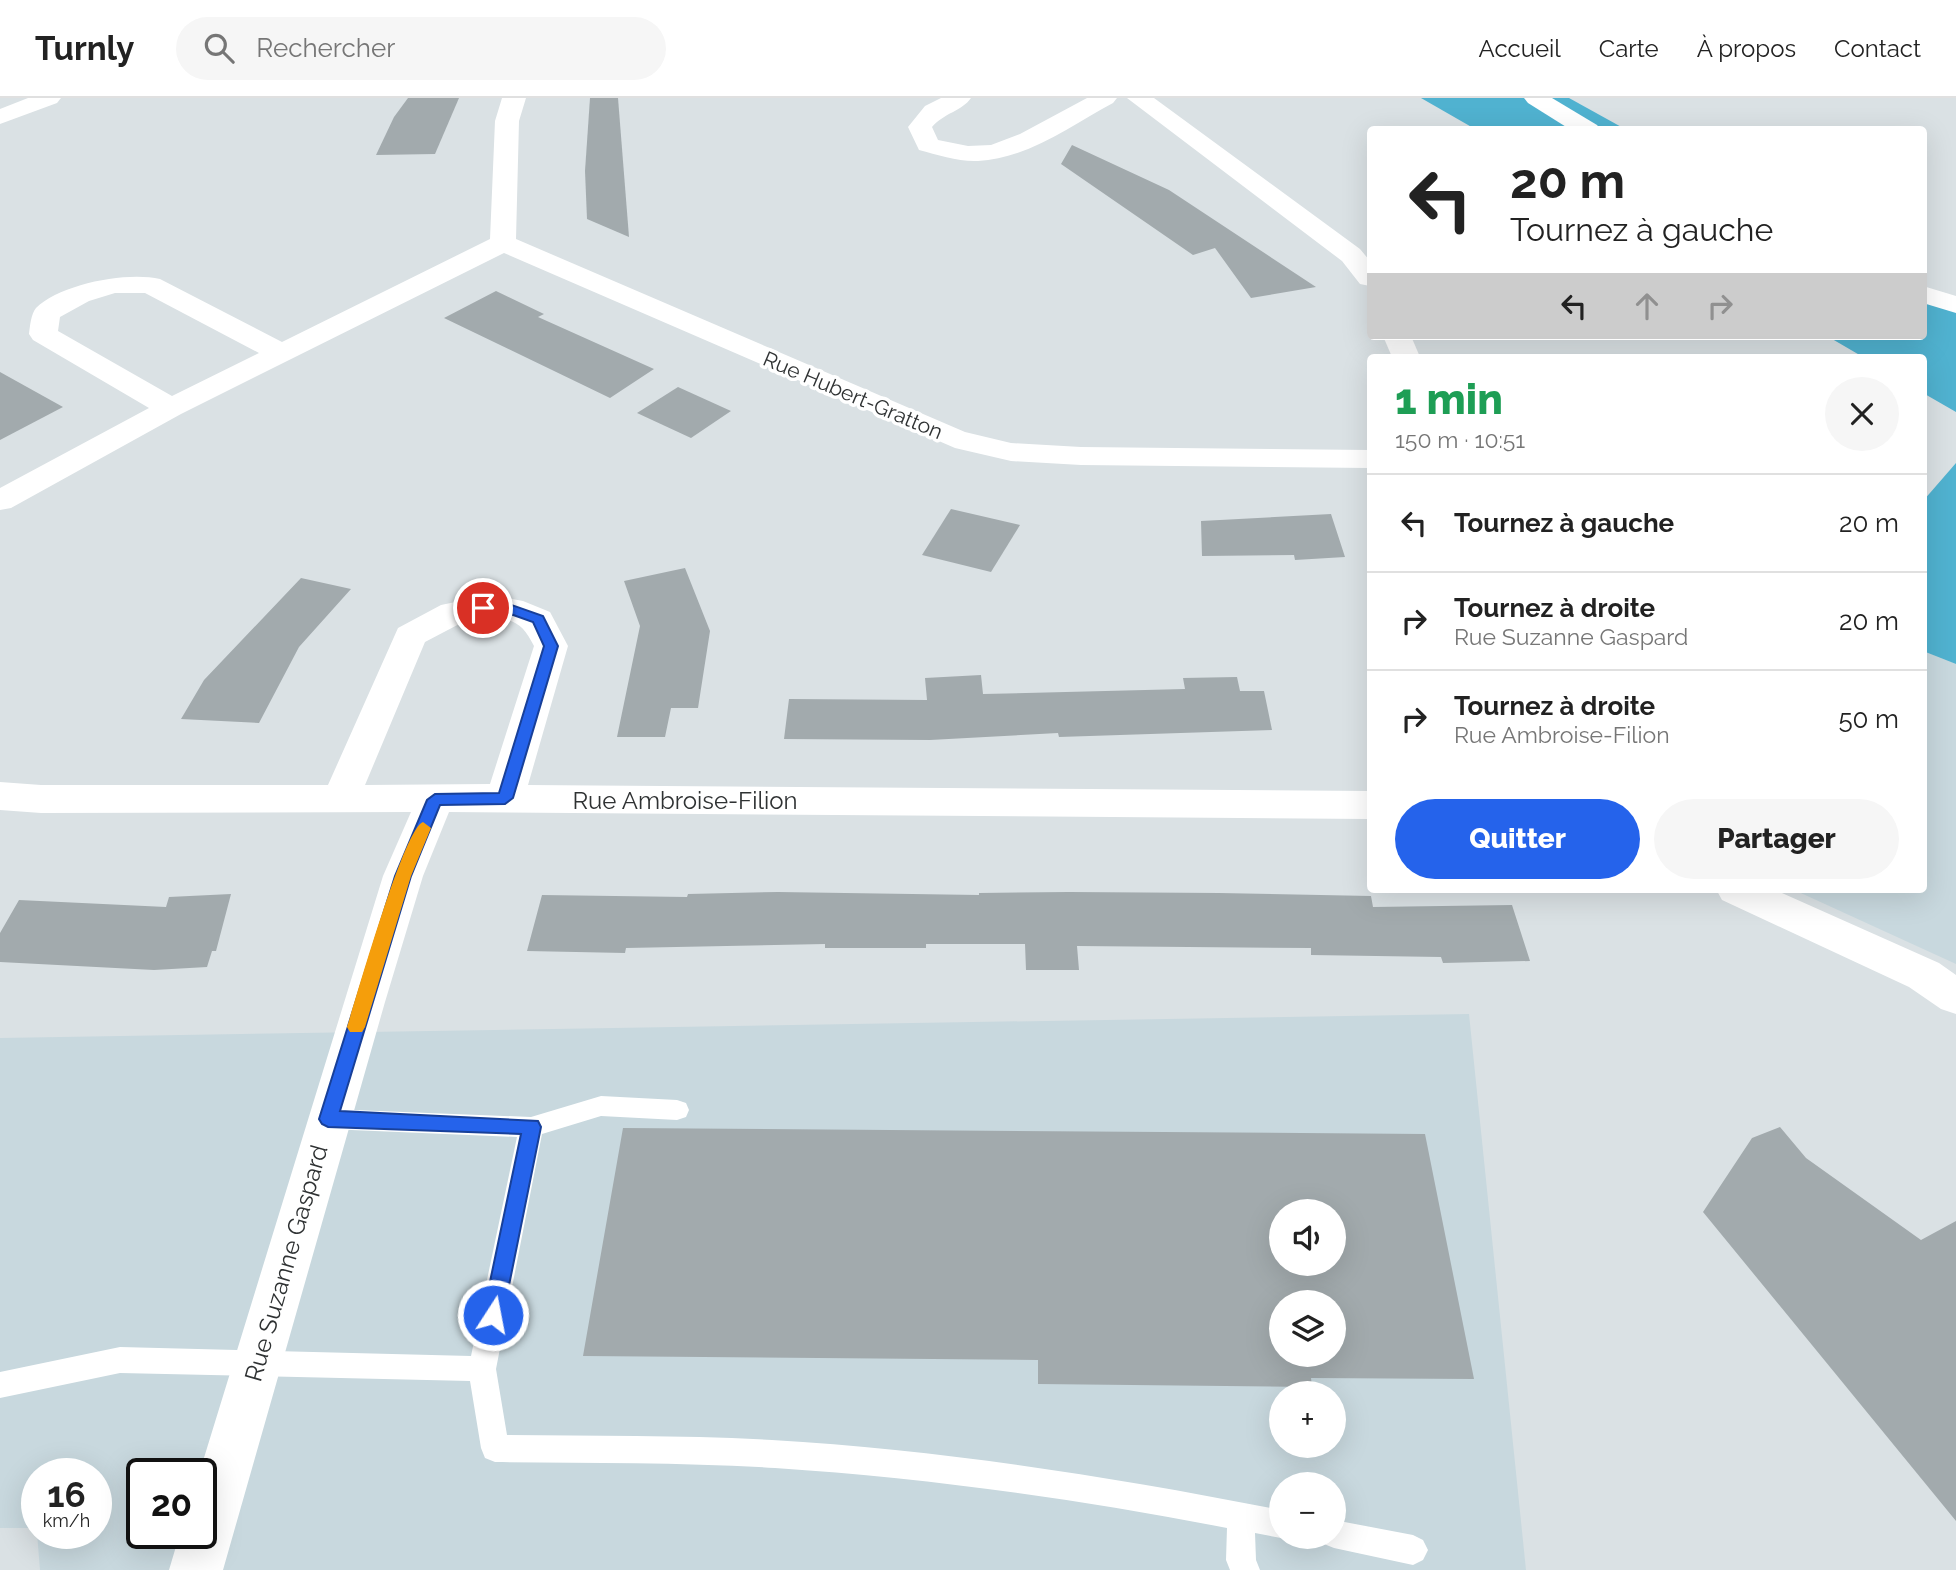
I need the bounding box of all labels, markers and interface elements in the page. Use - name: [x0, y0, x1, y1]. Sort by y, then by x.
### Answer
- search box: [176, 17, 666, 80]
- text: Turnly: [35, 29, 134, 68]
- icon: search: [200, 29, 238, 67]
- text: Rechercher: [256, 33, 395, 63]
- text: Accueil: [1479, 34, 1561, 63]
- text: Carte: [1599, 34, 1659, 63]
- text: À propos: [1697, 34, 1796, 63]
- text: Contact: [1834, 34, 1921, 63]
- text: 20 m: [1510, 152, 1625, 209]
- icon: left: [1395, 154, 1486, 245]
- text: Tournez à gauche: [1510, 211, 1773, 248]
- icon: left: [1555, 287, 1593, 325]
- icon: ahead: [1628, 287, 1666, 325]
- icon: right: [1701, 287, 1739, 325]
- street label: Rue Hubert-Gratton: [760, 346, 946, 444]
- text: 1 min: [1395, 375, 1503, 424]
- button: close: [1825, 377, 1899, 451]
- text: 150 m · 10:51: [1395, 426, 1525, 453]
- icon: left: [1395, 504, 1433, 542]
- text: Tournez à gauche: [1454, 508, 1674, 538]
- text: 20 m: [1839, 508, 1899, 538]
- pin: [453, 578, 513, 638]
- icon: arrive: [464, 589, 502, 627]
- text: Tournez à droite: [1454, 593, 1655, 623]
- icon: right: [1395, 602, 1433, 640]
- text: 20 m: [1839, 606, 1899, 636]
- text: Rue Suzanne Gaspard: [1454, 623, 1688, 650]
- text: Tournez à droite: [1454, 691, 1655, 721]
- icon: right: [1395, 700, 1433, 738]
- text: 50 m: [1838, 704, 1899, 734]
- text: Rue Ambroise-Filion: [1454, 721, 1670, 748]
- street label: Rue Ambroise-Filion: [572, 786, 798, 815]
- button: Quitter: [1395, 799, 1640, 879]
- button: Partager: [1654, 799, 1899, 879]
- street label: Rue Suzanne Gaspard: [238, 1141, 334, 1385]
- map controls: [1269, 1199, 1346, 1549]
- button: sound: [1269, 1199, 1346, 1276]
- position arrow: [456, 1278, 530, 1352]
- button: layers: [1269, 1290, 1346, 1367]
- button: +: [1269, 1381, 1346, 1458]
- speed limit sign: 20: [126, 1458, 217, 1549]
- button: −: [1269, 1472, 1346, 1549]
- text: 16: [47, 1474, 86, 1515]
- text: km/h: [43, 1510, 90, 1531]

